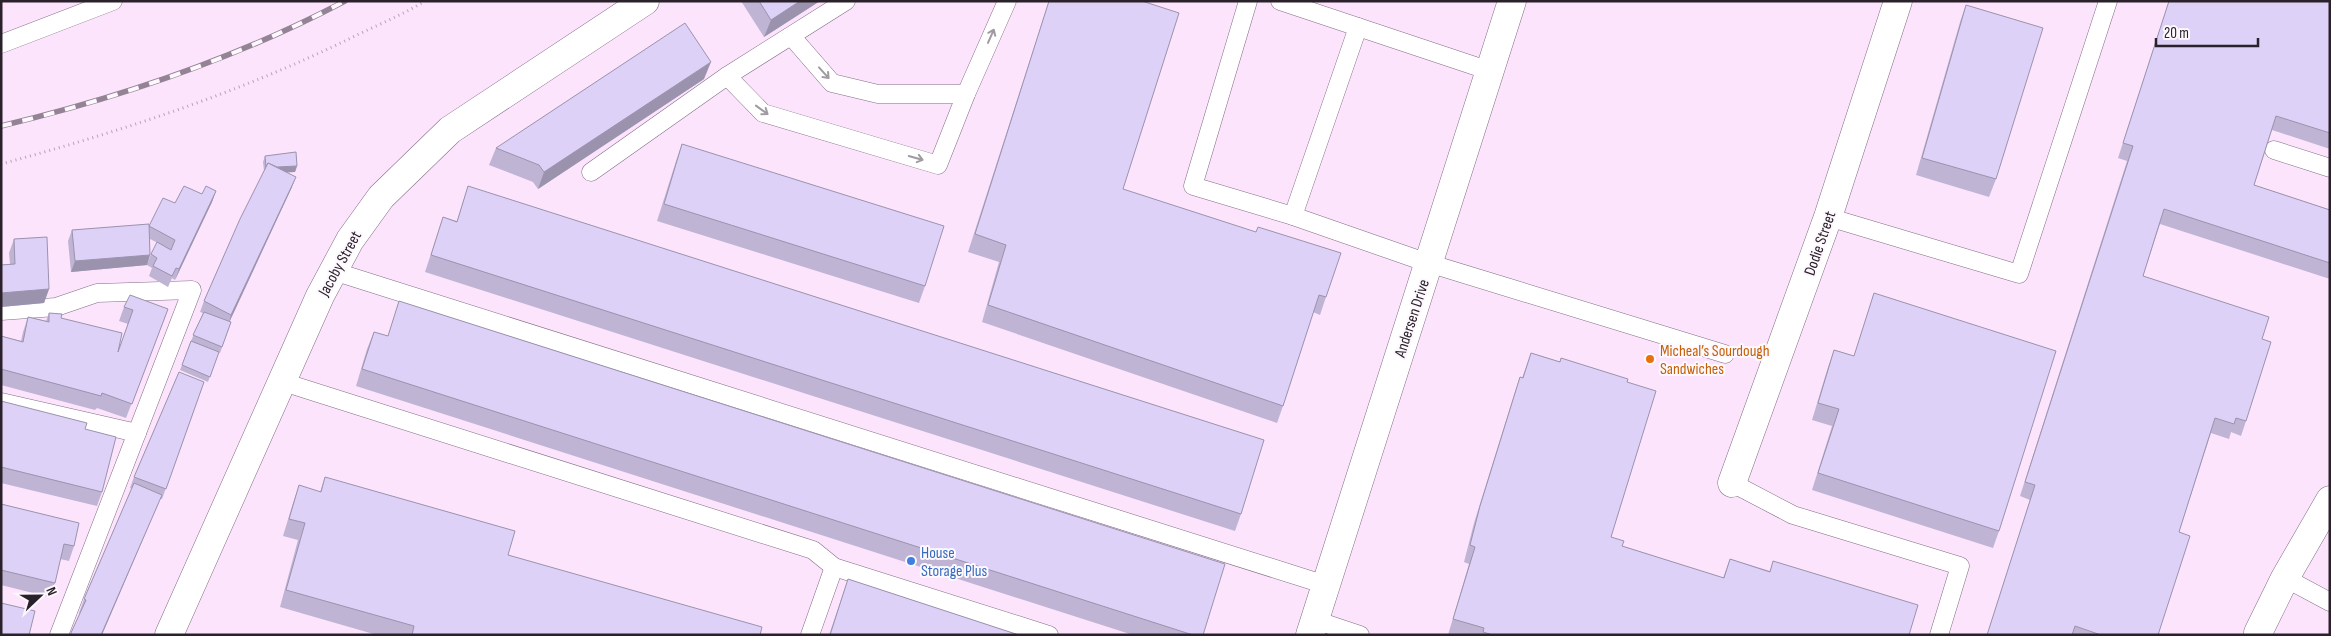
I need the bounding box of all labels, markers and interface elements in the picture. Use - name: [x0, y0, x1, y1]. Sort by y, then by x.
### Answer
- scale bar: [2156, 15, 2258, 47]
- text: 20 m: [2164, 24, 2189, 43]
- one-way arrow: [987, 29, 997, 44]
- one-way arrow: [818, 67, 830, 80]
- one-way arrow: [755, 105, 769, 115]
- one-way arrow: [908, 154, 924, 164]
- street label: Dodie Street: [1801, 209, 1840, 278]
- street label: Jacoby Street: [314, 228, 366, 300]
- street label: Andersen Drive: [1391, 277, 1434, 361]
- place label: Micheal’s Sourdough Sandwiches: [1660, 342, 1770, 379]
- marker: Micheal’s Sourdough Sandwiches: [1644, 353, 1656, 365]
- place label: House Storage Plus: [921, 544, 987, 581]
- marker: House Storage Plus: [905, 555, 917, 567]
- north arrow: [15, 571, 65, 621]
- text: N: [42, 585, 61, 598]

